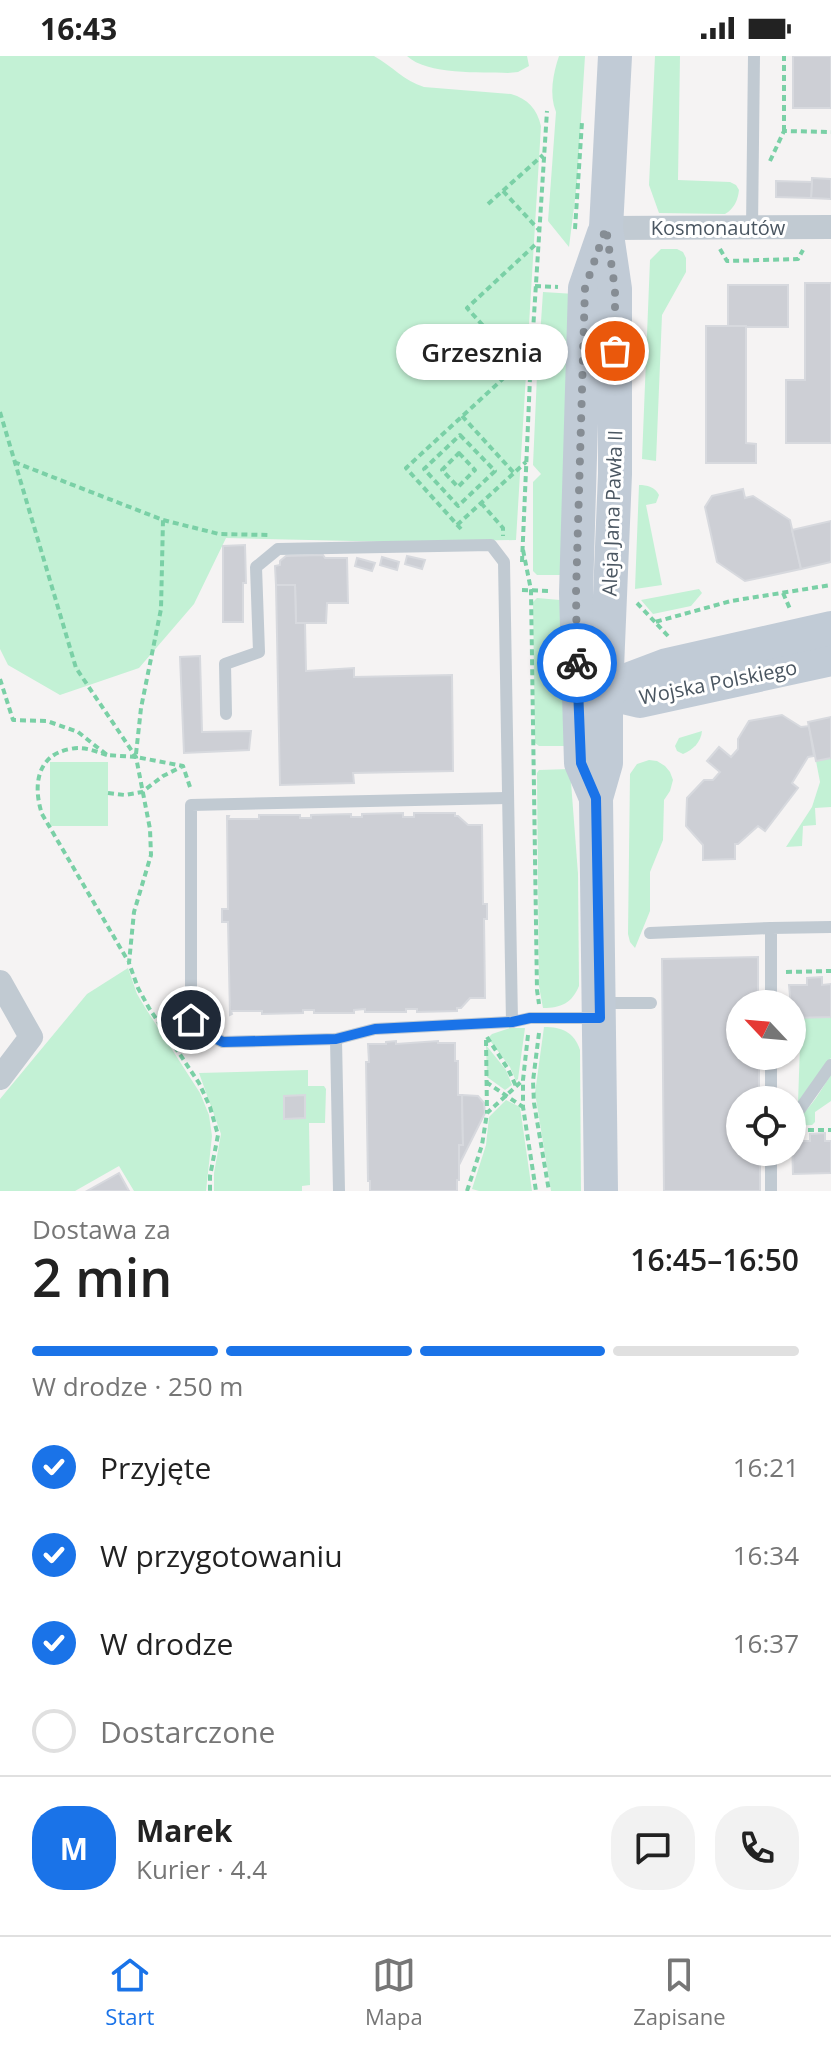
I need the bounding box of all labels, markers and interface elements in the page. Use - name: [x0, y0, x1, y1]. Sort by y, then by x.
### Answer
- text: 16:43: [40, 8, 117, 49]
- street label: Kosmonautów: [651, 214, 786, 241]
- pin: [581, 317, 649, 385]
- callout: Grzesznia: [395, 323, 567, 379]
- icon: bag: [593, 329, 637, 373]
- text: Grzesznia: [421, 334, 543, 370]
- street label: Aleja Jana Pawła II: [596, 429, 628, 597]
- courier: [537, 623, 617, 703]
- icon: bike: [555, 641, 599, 685]
- street label: Wojska Polskiego: [637, 653, 799, 711]
- pin: [157, 986, 225, 1054]
- north arrow: [726, 990, 806, 1070]
- map controls: [726, 990, 806, 1166]
- icon: home: [169, 998, 213, 1042]
- button: locate: [726, 1086, 806, 1166]
- text: Dostawa za: [32, 1211, 171, 1247]
- text: 16:45–16:50: [630, 1239, 799, 1280]
- text: 2 min: [32, 1241, 172, 1312]
- text: W drodze · 250 m: [32, 1368, 243, 1404]
- icon: check: [32, 1445, 76, 1489]
- text: Przyjęte: [100, 1447, 211, 1488]
- text: 16:21: [733, 1449, 799, 1485]
- icon: check: [32, 1533, 76, 1577]
- text: W przygotowaniu: [100, 1535, 343, 1576]
- text: 16:34: [733, 1537, 799, 1573]
- icon: check: [32, 1621, 76, 1665]
- text: W drodze: [100, 1623, 233, 1664]
- text: 16:37: [733, 1625, 799, 1661]
- text: Dostarczone: [100, 1711, 275, 1752]
- button: chat: [611, 1806, 695, 1890]
- button: phone: [715, 1806, 799, 1890]
- text: Marek: [136, 1810, 232, 1851]
- text: M: [60, 1828, 88, 1869]
- text: Kurier · 4.4: [136, 1851, 267, 1887]
- tab: Start: [105, 1953, 154, 2031]
- tab: Mapa: [365, 1953, 423, 2031]
- tab: Zapisane: [633, 1953, 726, 2031]

